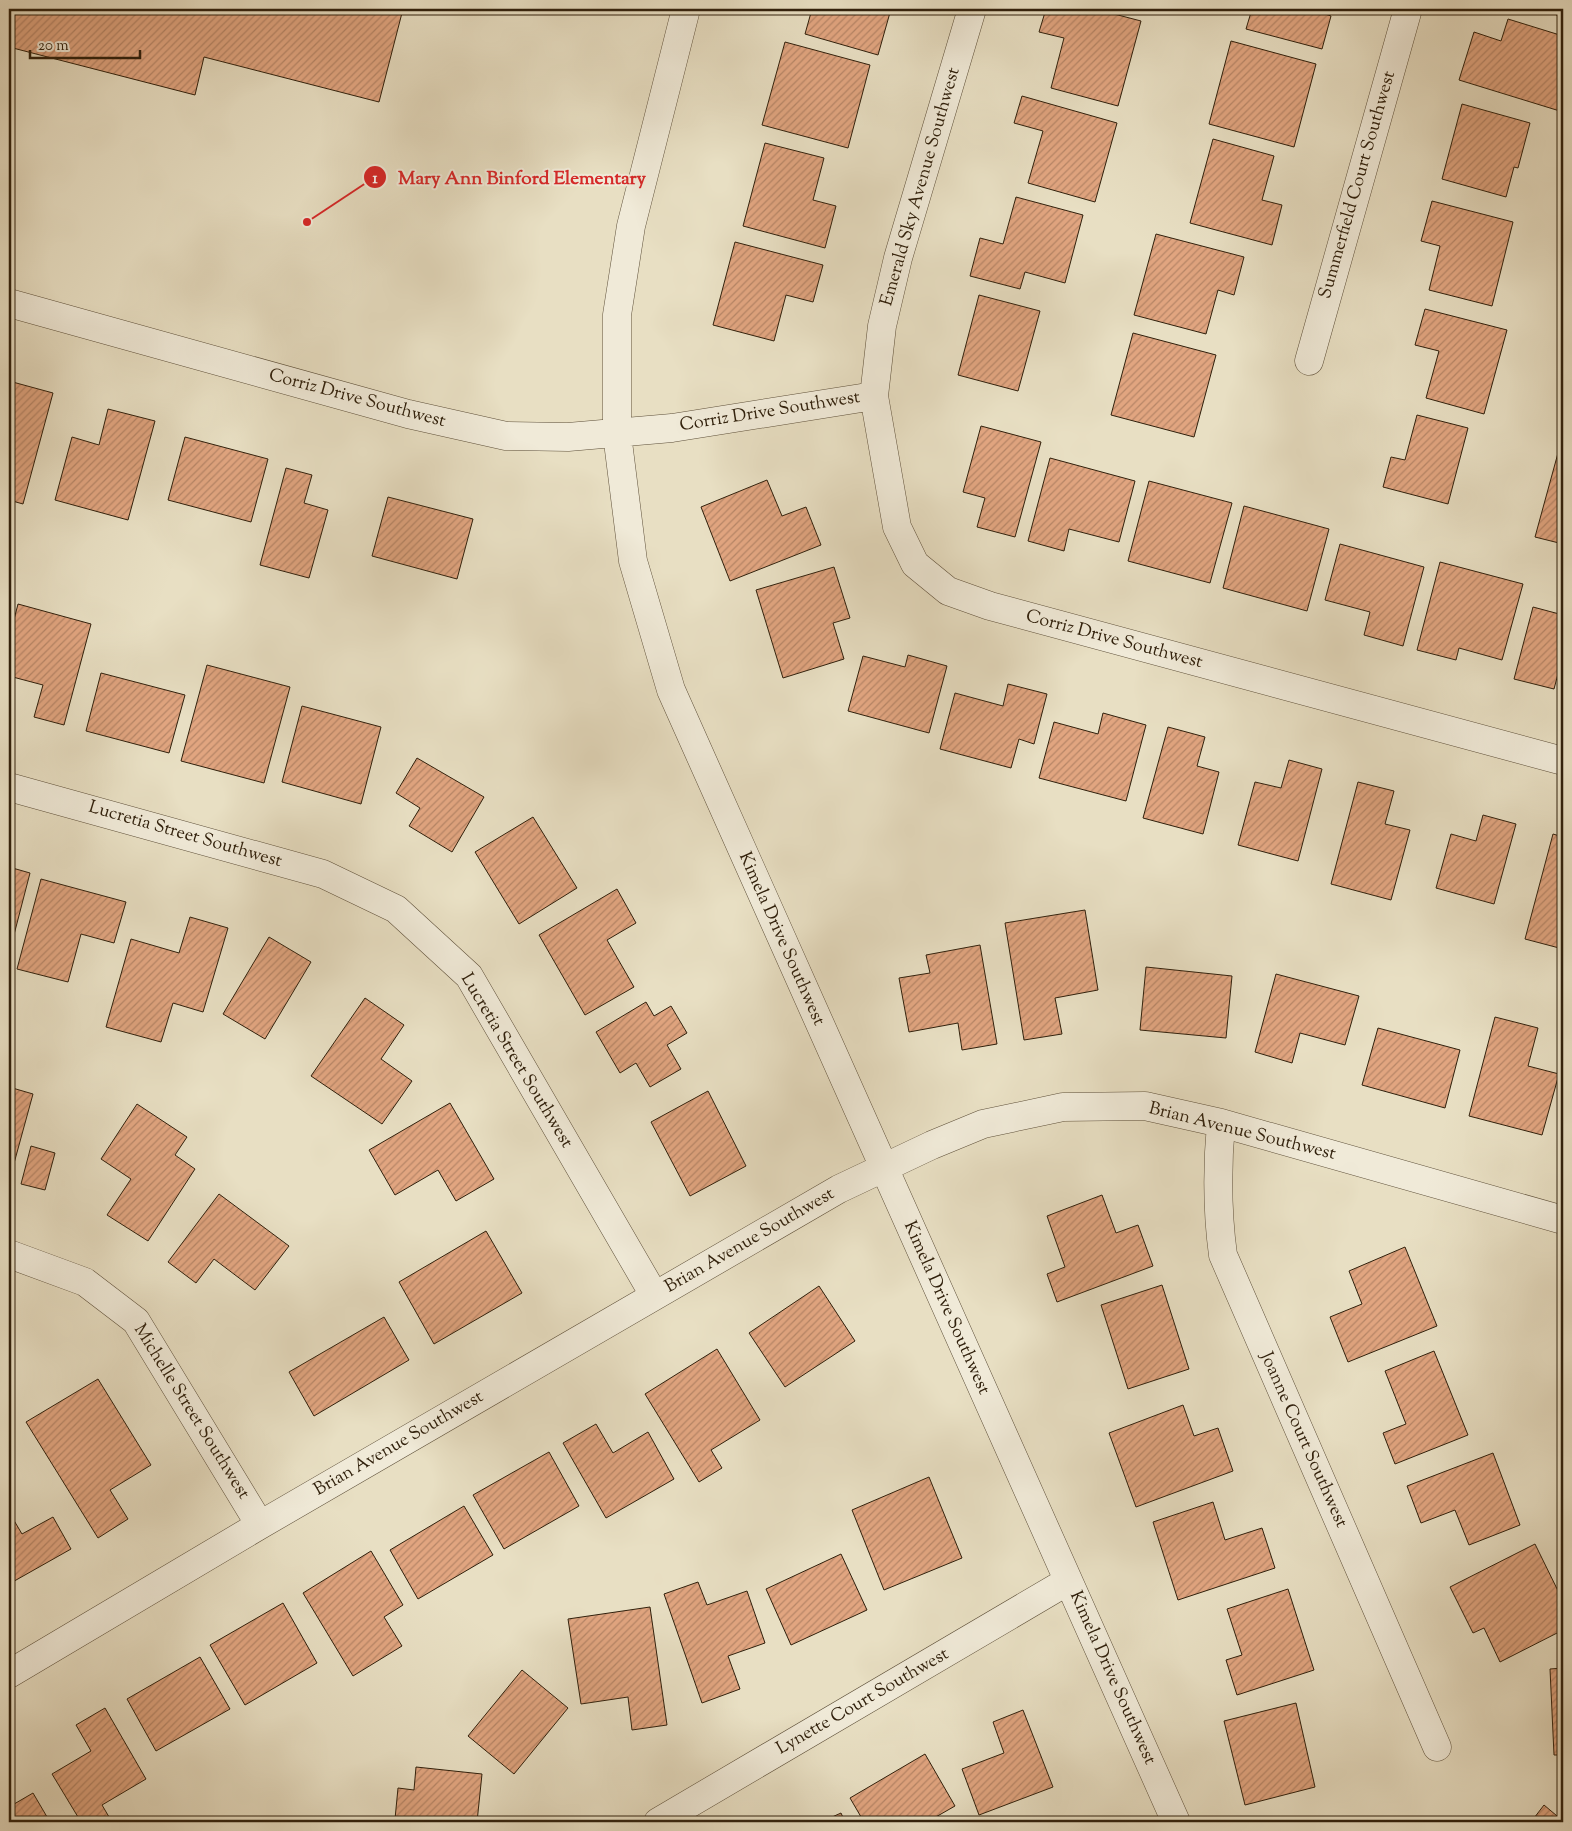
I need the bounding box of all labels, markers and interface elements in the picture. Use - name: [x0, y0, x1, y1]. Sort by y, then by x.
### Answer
- scale bar: [30, 28, 140, 60]
- text: 20 m: [38, 36, 69, 57]
- street label: Emerald Sky Avenue Southwest: [874, 65, 968, 309]
- street label: Summerfield Court Southwest: [1313, 68, 1403, 302]
- callout: Mary Ann Binford Elementary: [363, 160, 656, 194]
- text: Mary Ann Binford Elementary: [398, 166, 647, 193]
- text: 1: [372, 169, 378, 190]
- street label: Corriz Drive Southwest: [266, 363, 448, 435]
- street label: Corriz Drive Southwest: [678, 385, 862, 439]
- street label: Corriz Drive Southwest: [1023, 604, 1205, 676]
- street label: Lucretia Street Southwest: [85, 795, 285, 875]
- street label: Kimela Drive Southwest: [731, 848, 831, 1030]
- street label: Lucretia Street Southwest: [453, 969, 579, 1153]
- street label: Brian Avenue Southwest: [1146, 1096, 1338, 1168]
- street label: Brian Avenue Southwest: [660, 1182, 840, 1300]
- street label: Kimela Drive Southwest: [896, 1217, 996, 1399]
- street label: Michelle Street Southwest: [126, 1319, 256, 1505]
- street label: Joanne Court Southwest: [1252, 1347, 1353, 1532]
- street label: Brian Avenue Southwest: [309, 1385, 489, 1503]
- street label: Kimela Drive Southwest: [1062, 1587, 1162, 1769]
- street label: Lynette Court Southwest: [772, 1642, 954, 1762]

